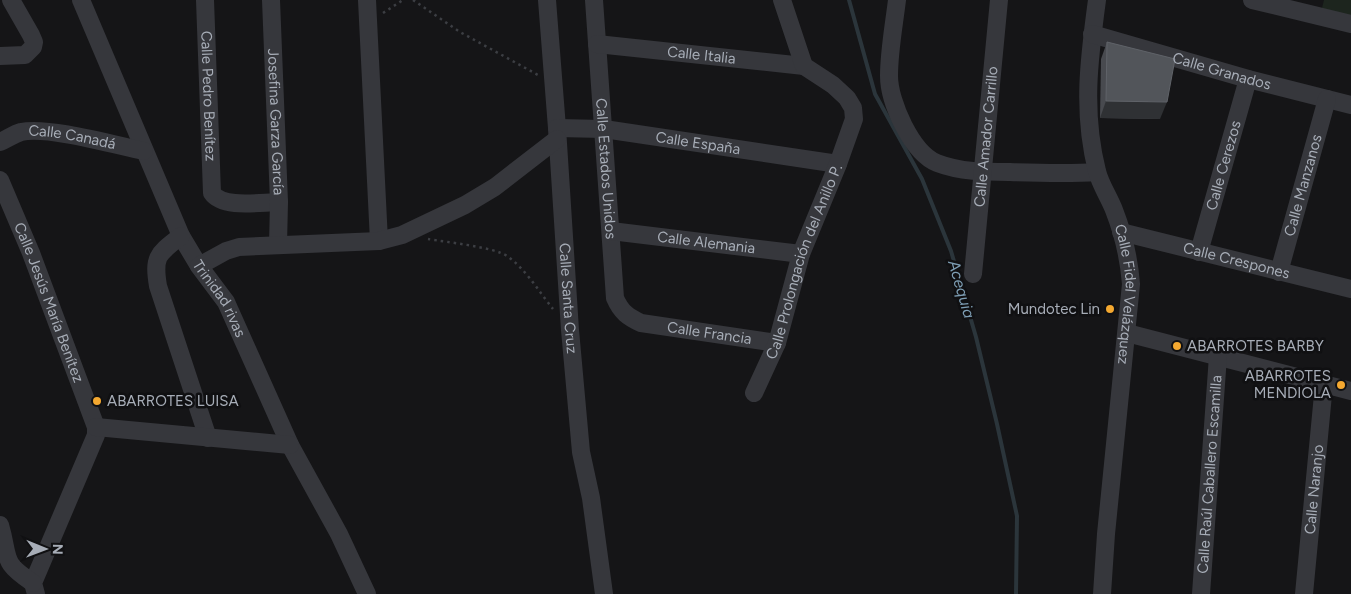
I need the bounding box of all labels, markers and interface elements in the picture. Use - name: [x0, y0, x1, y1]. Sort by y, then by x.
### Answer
- street label: Calle Pedro Benítez: [197, 30, 220, 161]
- street label: Calle Italia: [666, 43, 737, 68]
- street label: Josefina Garza García: [264, 48, 288, 196]
- street label: Calle Granados: [1170, 49, 1273, 93]
- street label: Calle Amador Carrillo: [970, 65, 1002, 208]
- street label: Calle Estados Unidos: [592, 97, 620, 240]
- street label: Calle Cerezos: [1202, 118, 1245, 212]
- street label: Calle Canadá: [29, 122, 118, 153]
- street label: Calle España: [654, 128, 742, 158]
- street label: Calle Manzanos: [1280, 132, 1326, 238]
- street label: Calle Prolongación del Anillo P.: [762, 161, 846, 362]
- street label: Calle Jesús María Benítez: [10, 220, 88, 385]
- street label: Calle Fidel Velázquez: [1111, 222, 1140, 365]
- street label: Calle Alemania: [656, 228, 756, 257]
- street label: Calle Crespones: [1181, 239, 1292, 283]
- street label: Calle Santa Cruz: [555, 242, 581, 354]
- street label: Trinidad rivas: [189, 257, 250, 340]
- water label: Acequia: [944, 257, 979, 320]
- place label: Mundotec Lin: [1008, 300, 1100, 318]
- marker: Mundotec Lin: [1104, 303, 1116, 315]
- street label: Calle Francia: [666, 318, 753, 348]
- place label: ABARROTES BARBY: [1187, 337, 1324, 355]
- marker: ABARROTES BARBY: [1171, 340, 1183, 352]
- place label: ABARROTES MENDIOLA: [1245, 367, 1331, 402]
- street label: Calle Raúl Caballero Escamilla: [1193, 374, 1226, 574]
- marker: ABARROTES MENDIOLA: [1335, 379, 1347, 391]
- place label: ABARROTES LUISA: [107, 392, 239, 410]
- marker: ABARROTES LUISA: [91, 395, 103, 407]
- street label: Calle Naranjo: [1301, 443, 1327, 535]
- north arrow: [20, 524, 70, 574]
- text: N: [49, 544, 66, 555]

